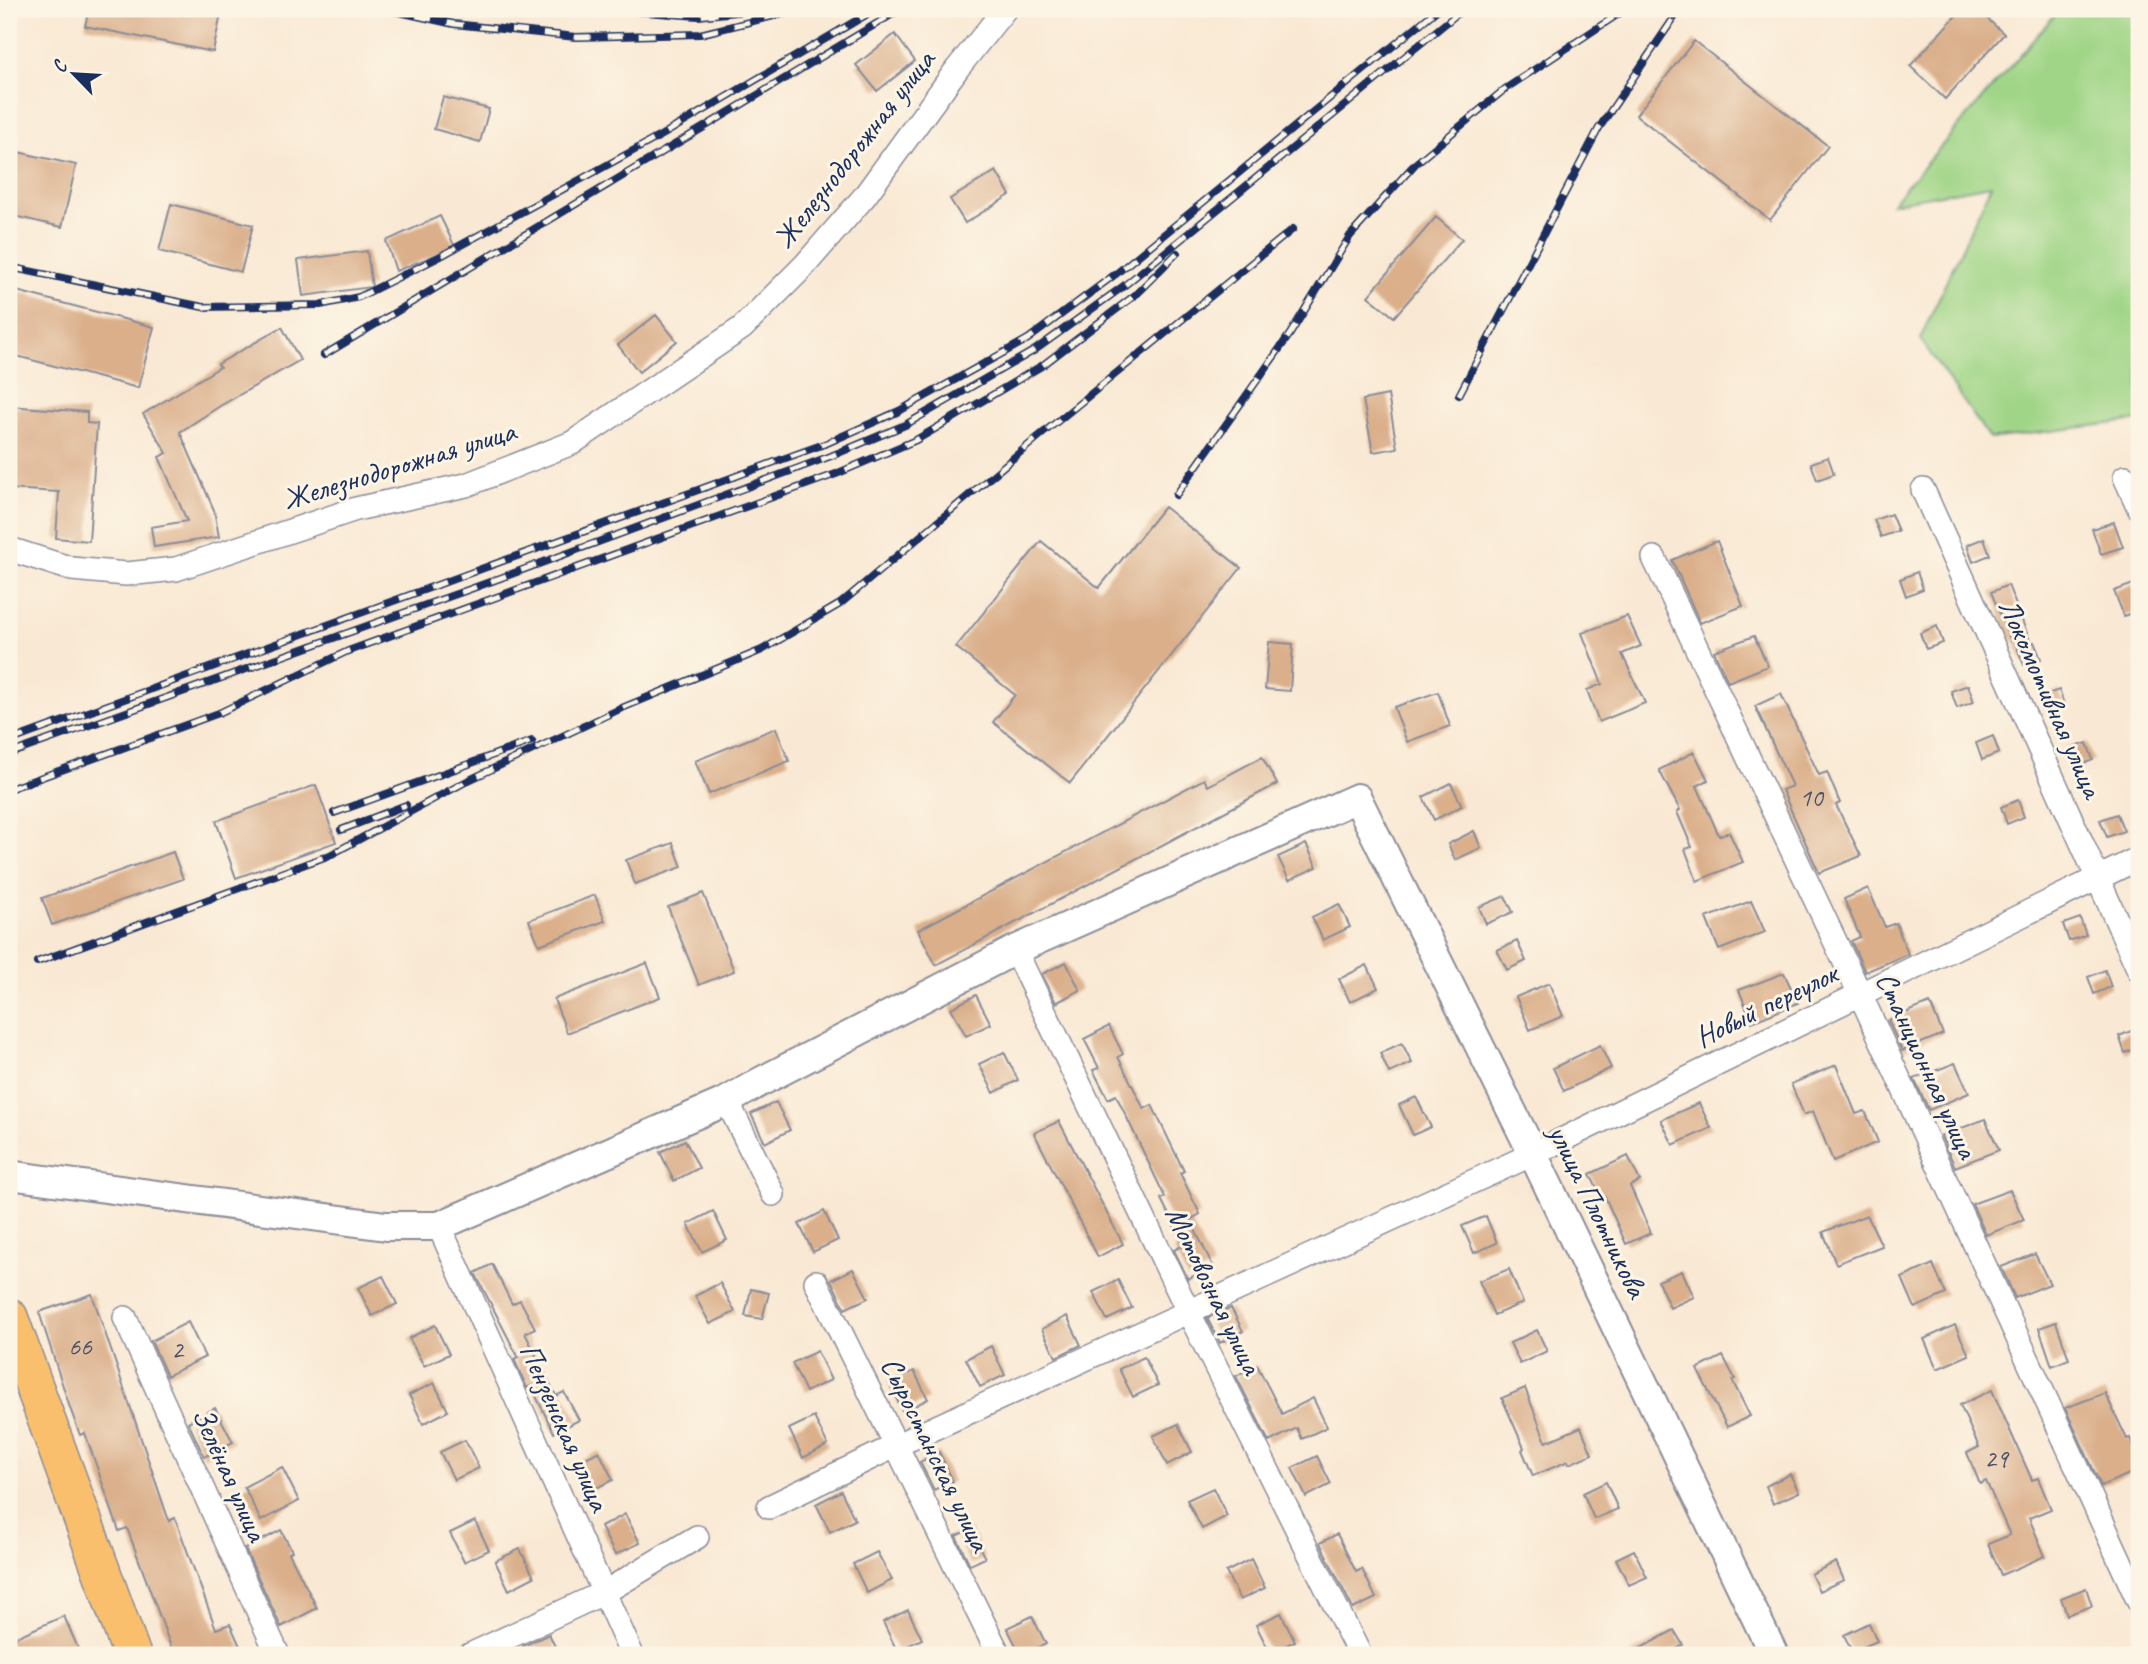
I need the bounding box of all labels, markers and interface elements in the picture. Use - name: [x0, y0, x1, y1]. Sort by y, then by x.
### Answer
- north arrow: [38, 38, 108, 108]
- street label: Железнодорожная улица: [765, 41, 944, 256]
- text: С: [47, 56, 73, 77]
- street label: Железнодорожная улица: [278, 411, 522, 518]
- street label: Локомотивная улица: [1990, 593, 2113, 806]
- house number: 10: [1799, 781, 1825, 814]
- street label: Новый переулок: [1689, 953, 1846, 1056]
- street label: Станционная улица: [1867, 966, 1988, 1166]
- street label: улица Плотникова: [1539, 1117, 1657, 1305]
- street label: Мотовозная улица: [1157, 1200, 1272, 1382]
- house number: 66: [68, 1330, 93, 1363]
- house number: 2: [171, 1333, 185, 1366]
- street label: Пензенская улица: [511, 1337, 620, 1519]
- street label: Сыростанская улица: [872, 1350, 1000, 1559]
- street label: Зелёная улица: [184, 1401, 277, 1549]
- house number: 29: [1984, 1442, 2010, 1475]

